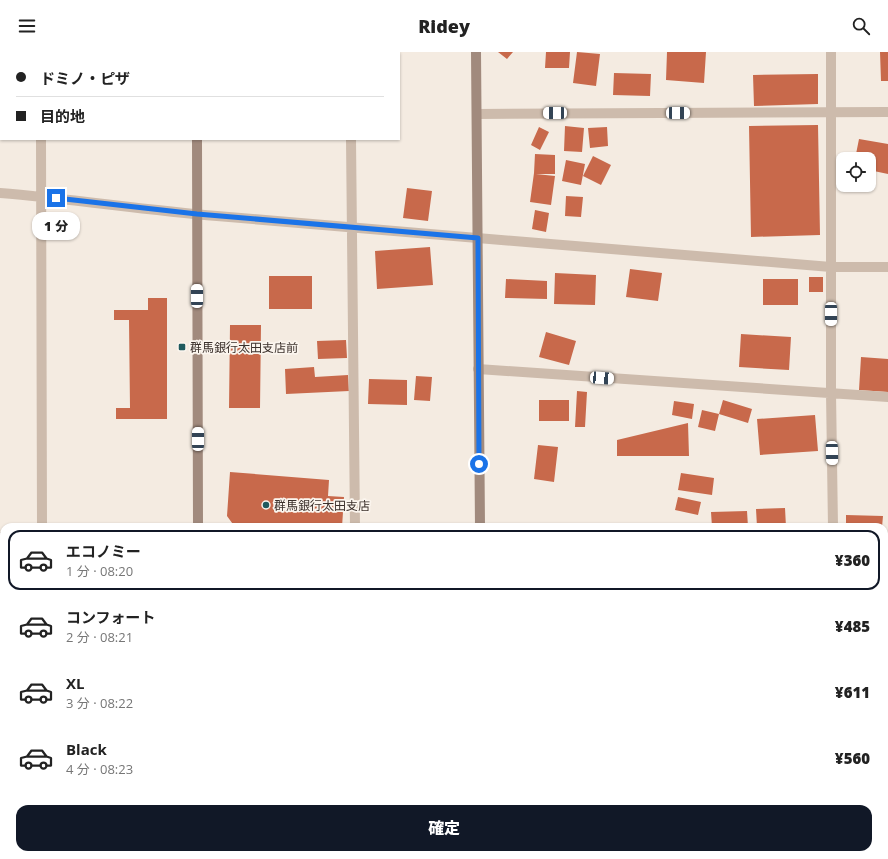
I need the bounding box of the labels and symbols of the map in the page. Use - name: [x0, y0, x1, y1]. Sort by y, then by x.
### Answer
- car: [543, 107, 567, 119]
- car: [666, 107, 690, 119]
- route end: [47, 189, 65, 207]
- callout: 1 分: [32, 212, 80, 240]
- car: [191, 284, 203, 308]
- car: [825, 302, 837, 326]
- place label: 群馬銀行太田支店前: [190, 339, 298, 356]
- marker: 群馬銀行太田支店前: [177, 342, 187, 352]
- car: [590, 371, 614, 385]
- car: [192, 427, 204, 451]
- car: [826, 441, 838, 465]
- route start: [470, 455, 488, 473]
- place label: 群馬銀行太田支店: [274, 497, 370, 514]
- marker: 群馬銀行太田支店: [261, 500, 271, 510]

